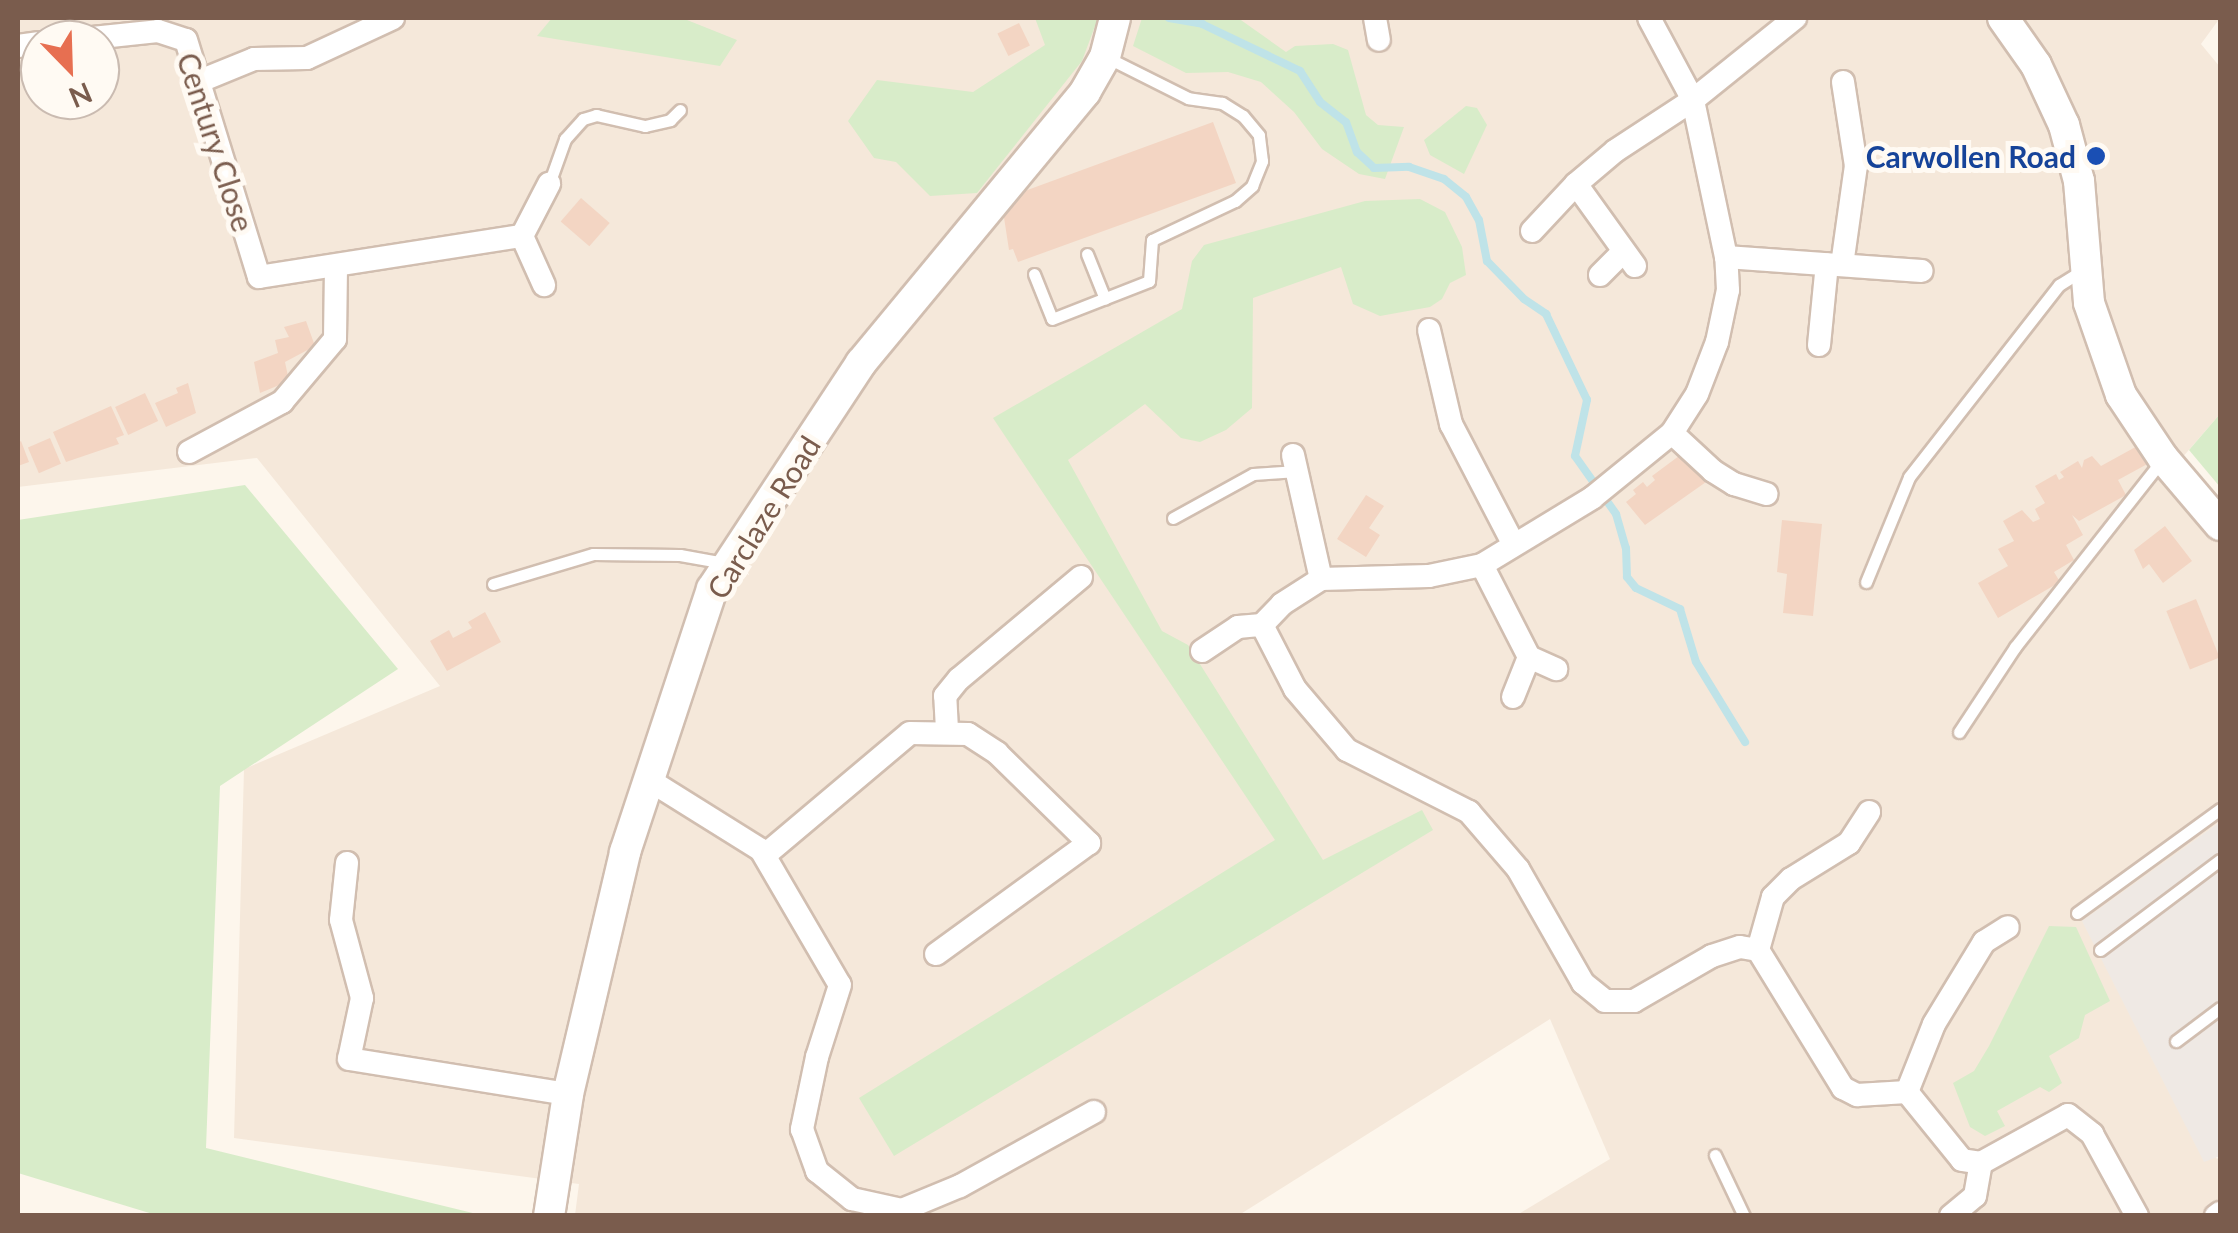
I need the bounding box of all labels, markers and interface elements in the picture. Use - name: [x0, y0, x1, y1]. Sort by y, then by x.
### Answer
- north arrow: [20, 20, 120, 120]
- street label: Century Close: [170, 48, 262, 236]
- text: N: [64, 76, 98, 116]
- place label: Carwollen Road: [1866, 138, 2076, 174]
- marker: Carwollen Road: [2085, 145, 2107, 167]
- street label: Carclaze Road: [699, 429, 827, 605]

